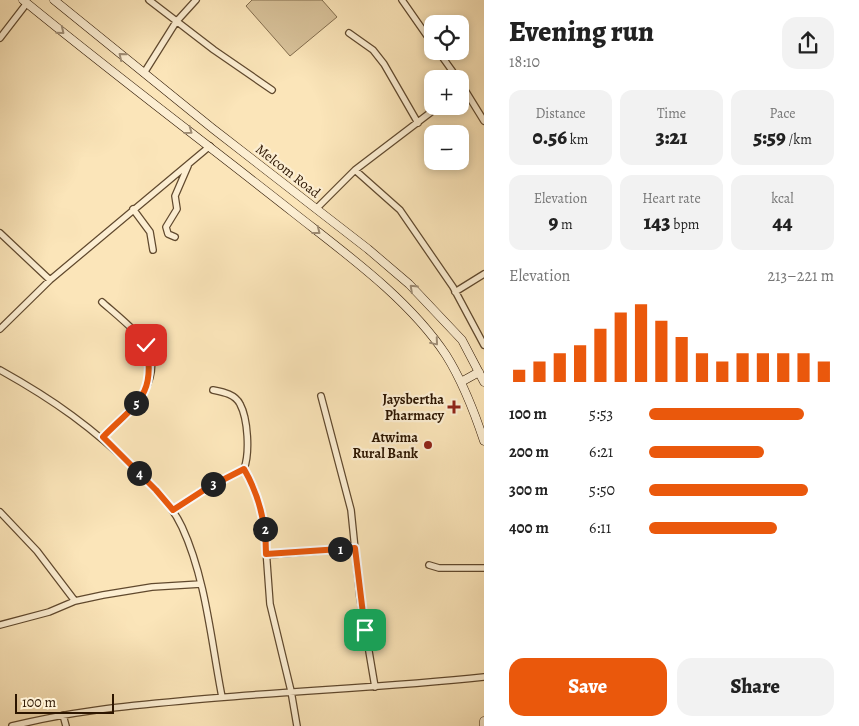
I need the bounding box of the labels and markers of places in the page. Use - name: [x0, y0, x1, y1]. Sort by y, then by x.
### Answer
- pin: [125, 324, 167, 366]
- pin: 5: [124, 390, 148, 416]
- place label: Jaysbertha Pharmacy: [382, 390, 444, 425]
- marker: Jaysbertha Pharmacy: [448, 401, 460, 413]
- place label: Atwima Rural Bank: [352, 428, 419, 463]
- marker: Atwima Rural Bank: [422, 439, 434, 451]
- pin: 4: [126, 460, 152, 486]
- pin: 3: [200, 472, 226, 496]
- pin: 2: [252, 516, 278, 542]
- pin: 1: [328, 536, 352, 562]
- pin: [344, 609, 386, 651]

